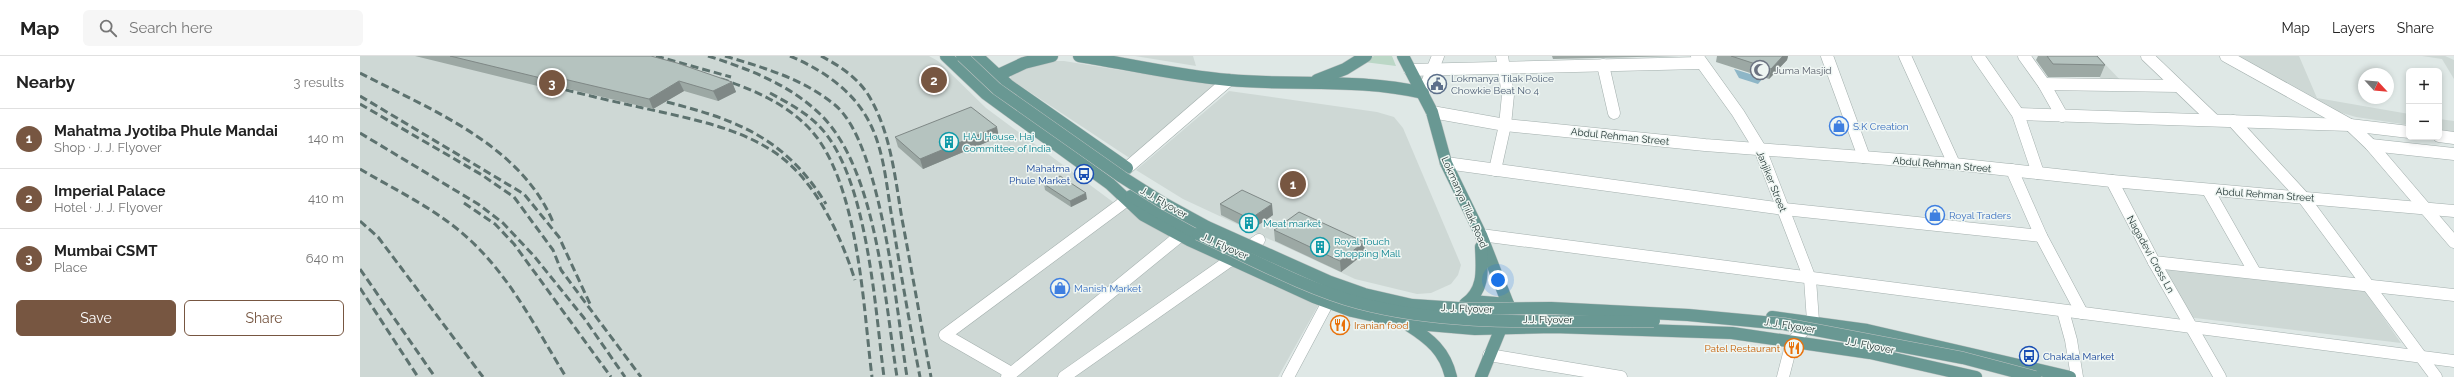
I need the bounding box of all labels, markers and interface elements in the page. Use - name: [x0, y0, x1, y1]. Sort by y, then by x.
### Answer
- search box: [83, 10, 363, 46]
- text: Map: [20, 17, 59, 39]
- icon: search: [97, 17, 119, 39]
- text: Search here: [129, 19, 213, 37]
- text: Map: [2282, 20, 2310, 36]
- text: Layers: [2332, 20, 2375, 36]
- text: Share: [2397, 20, 2434, 36]
- mosque icon: Juma Masjid: [1749, 59, 1771, 81]
- pin: 2: [921, 65, 947, 95]
- place label: Juma Masjid: [1774, 65, 1832, 76]
- pin: 3: [539, 68, 565, 98]
- north arrow: [2358, 68, 2394, 104]
- map controls: [2406, 68, 2442, 140]
- button: +: [2406, 68, 2442, 104]
- text: Nearby: [16, 72, 75, 92]
- public building icon: Lokmanya Tilak Police Chowkie Beat No 4: [1426, 73, 1448, 95]
- place label: Lokmanya Tilak Police Chowkie Beat No 4: [1451, 73, 1554, 96]
- text: 3 results: [294, 75, 344, 90]
- button: −: [2406, 104, 2442, 140]
- shop icon: S.K Creation: [1828, 115, 1850, 137]
- place label: S.K Creation: [1853, 121, 1909, 132]
- text: Mahatma Jyotiba Phule Mandai: [54, 122, 278, 140]
- street label: Abdul Rehman Street: [1570, 126, 1670, 147]
- text: 1: [26, 131, 32, 146]
- text: 140 m: [308, 131, 344, 146]
- building icon: HAJ House, Haj Committee of India: [938, 131, 960, 153]
- place label: HAJ House, Haj Committee of India: [963, 131, 1051, 154]
- text: Shop · J. J. Flyover: [54, 140, 162, 155]
- street label: Janjiker Street: [1754, 149, 1789, 214]
- street label: Lokmanya Tilak Road: [1439, 155, 1490, 249]
- street label: Abdul Rehman Street: [1892, 155, 1992, 174]
- place label: Mahatma Phule Market: [1009, 163, 1071, 186]
- bus stop icon: Mahatma Phule Market: [1073, 163, 1095, 185]
- pin: 1: [1280, 169, 1306, 199]
- text: Imperial Palace: [54, 182, 166, 200]
- street label: J. J. Flyover: [1138, 185, 1189, 220]
- street label: Abdul Rehman Street: [2215, 186, 2315, 203]
- text: 2: [25, 191, 33, 206]
- text: 410 m: [308, 191, 344, 206]
- text: Hotel · J. J. Flyover: [54, 200, 163, 215]
- shop icon: Royal Traders: [1924, 204, 1946, 226]
- place label: Royal Traders: [1949, 210, 2011, 221]
- building icon: Meat market: [1238, 212, 1260, 234]
- street label: Nagadevi Cross Ln: [2125, 214, 2176, 295]
- place label: Meat market: [1263, 218, 1322, 229]
- street label: J.J. Flyover: [1200, 231, 1250, 262]
- building icon: Royal Touch Shopping Mall: [1309, 236, 1331, 258]
- place label: Royal Touch Shopping Mall: [1334, 236, 1401, 259]
- text: Mumbai CSMT: [54, 242, 158, 260]
- text: 3: [25, 251, 33, 266]
- text: 640 m: [306, 251, 344, 266]
- text: Place: [54, 260, 87, 275]
- your location: [1488, 270, 1508, 290]
- shop icon: Manish Market: [1049, 277, 1071, 299]
- place label: Manish Market: [1074, 283, 1142, 294]
- button: Save: [16, 300, 176, 336]
- button: Share: [184, 300, 344, 336]
- street label: J. J. Flyover: [1441, 302, 1494, 315]
- restaurant icon: Iranian food: [1329, 314, 1351, 336]
- street label: J.J. Flyover: [1523, 314, 1573, 325]
- street label: J. J. Flyover: [1763, 316, 1817, 335]
- place label: Iranian food: [1354, 320, 1409, 331]
- street label: J.J. Flyover: [1844, 335, 1896, 356]
- restaurant icon: Patel Restaurant: [1783, 337, 1805, 359]
- place label: Patel Restaurant: [1704, 343, 1781, 354]
- bus stop icon: Chakala Market: [2018, 345, 2040, 367]
- place label: Chakala Market: [2043, 351, 2115, 362]

